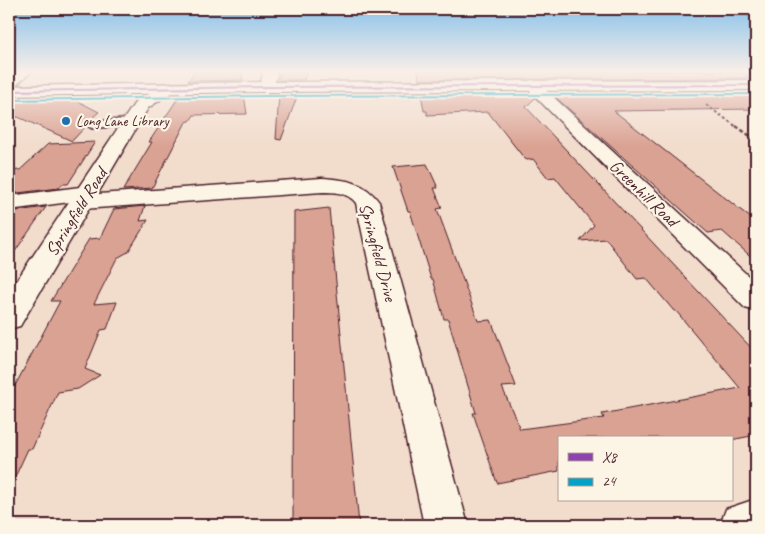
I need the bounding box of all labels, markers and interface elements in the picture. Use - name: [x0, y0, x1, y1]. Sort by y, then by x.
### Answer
- place label: Long Lane Library: [76, 112, 171, 131]
- marker: Long Lane Library: [60, 115, 72, 127]
- street label: Greenhill Road: [605, 155, 685, 233]
- street label: Springfield Road: [40, 162, 113, 260]
- street label: Springfield Drive: [354, 201, 402, 305]
- legend: [558, 436, 732, 502]
- text: X8: [602, 448, 618, 467]
- text: 24: [602, 472, 617, 491]

